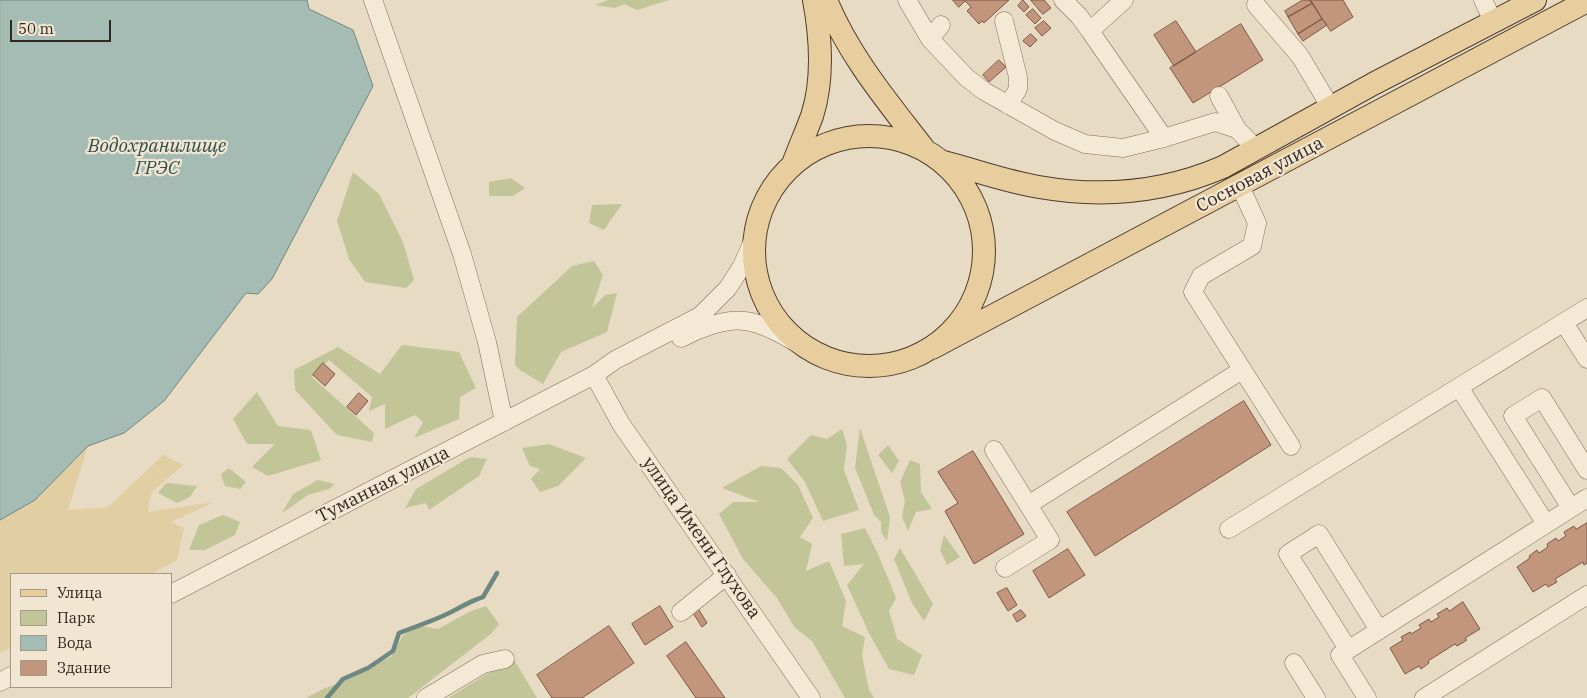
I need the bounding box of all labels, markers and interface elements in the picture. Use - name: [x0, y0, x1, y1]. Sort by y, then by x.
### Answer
- scale bar: [12, 10, 114, 42]
- text: 50 m: [18, 19, 54, 38]
- street label: Сосновая улица: [1193, 132, 1327, 218]
- water label: Водохранилище ГРЭС: [88, 136, 226, 180]
- street label: Туманная улица: [313, 442, 453, 528]
- street label: улица Имени Глухова: [637, 453, 765, 623]
- legend: [10, 573, 172, 688]
- text: Улица: [57, 583, 102, 602]
- text: Парк: [57, 608, 95, 627]
- text: Вода: [57, 633, 93, 652]
- text: Здание: [57, 658, 111, 677]

